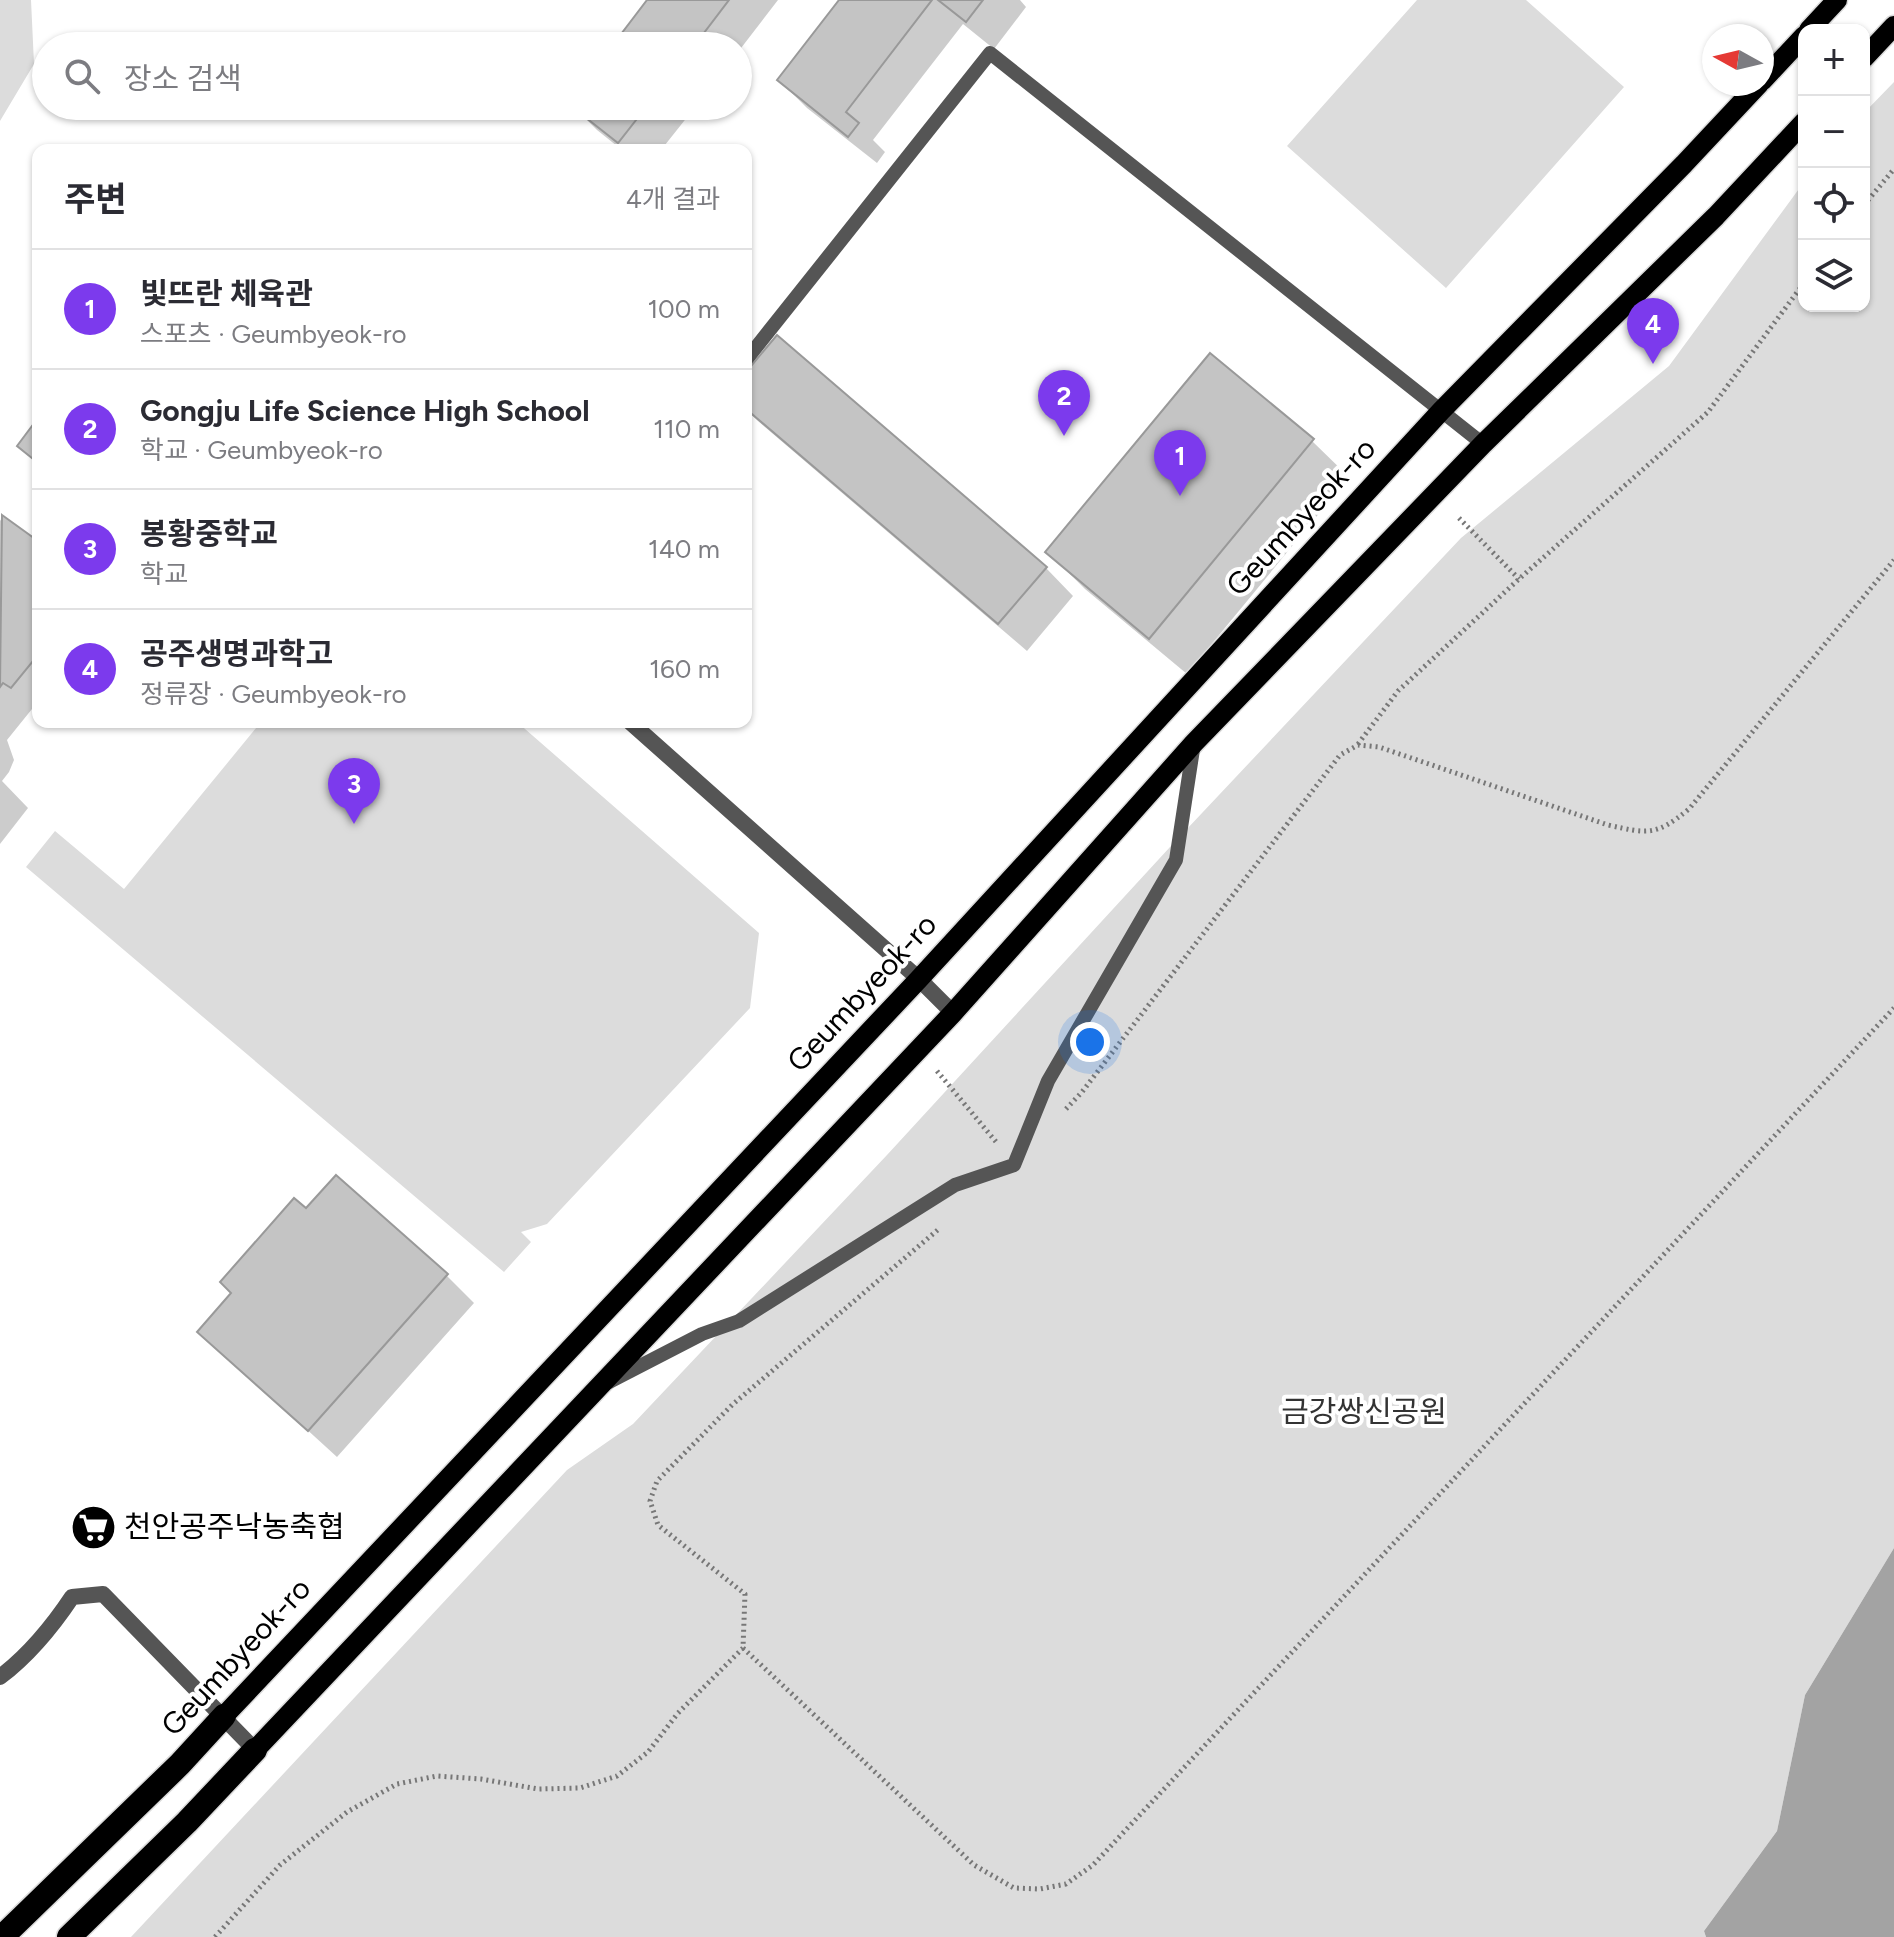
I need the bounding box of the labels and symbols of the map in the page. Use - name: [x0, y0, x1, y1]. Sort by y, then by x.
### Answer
- north arrow: [1702, 24, 1774, 96]
- pin: 4: [1627, 298, 1679, 364]
- pin: 2: [1038, 370, 1090, 436]
- pin: 1: [1154, 430, 1206, 496]
- street label: Geumbyeok-ro: [1218, 430, 1383, 603]
- pin: 3: [328, 758, 380, 824]
- street label: Geumbyeok-ro: [779, 906, 944, 1079]
- your location: [1070, 1022, 1110, 1062]
- park label: 금강쌍신공원: [1281, 1393, 1447, 1430]
- supermarket icon: 천안공주낙농축협: [69, 1503, 117, 1551]
- place label: 천안공주낙농축협: [124, 1508, 345, 1545]
- street label: Geumbyeok-ro: [153, 1570, 318, 1743]

